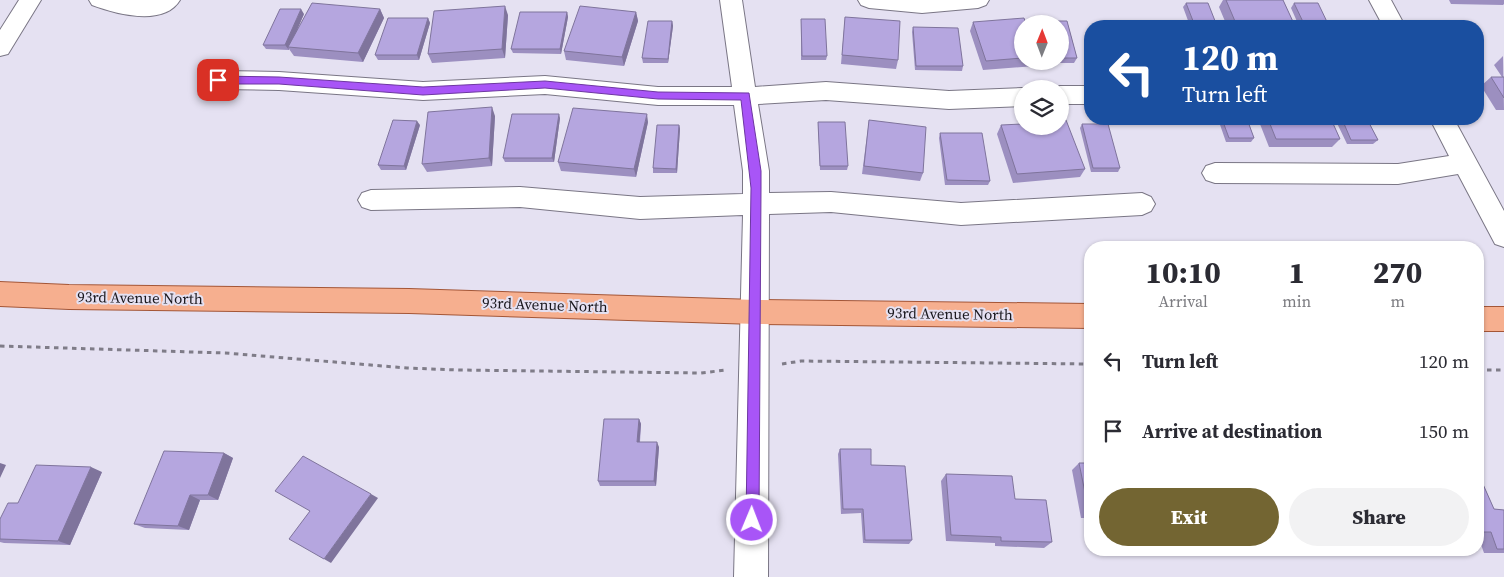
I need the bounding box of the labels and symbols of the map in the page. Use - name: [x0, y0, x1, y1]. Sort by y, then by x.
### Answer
- north arrow: [1014, 15, 1069, 70]
- pin: [197, 59, 239, 101]
- street label: 93rd Avenue North: [77, 286, 203, 309]
- street label: 93rd Avenue North: [482, 292, 608, 317]
- street label: 93rd Avenue North: [887, 302, 1013, 325]
- position arrow: [725, 493, 777, 545]

